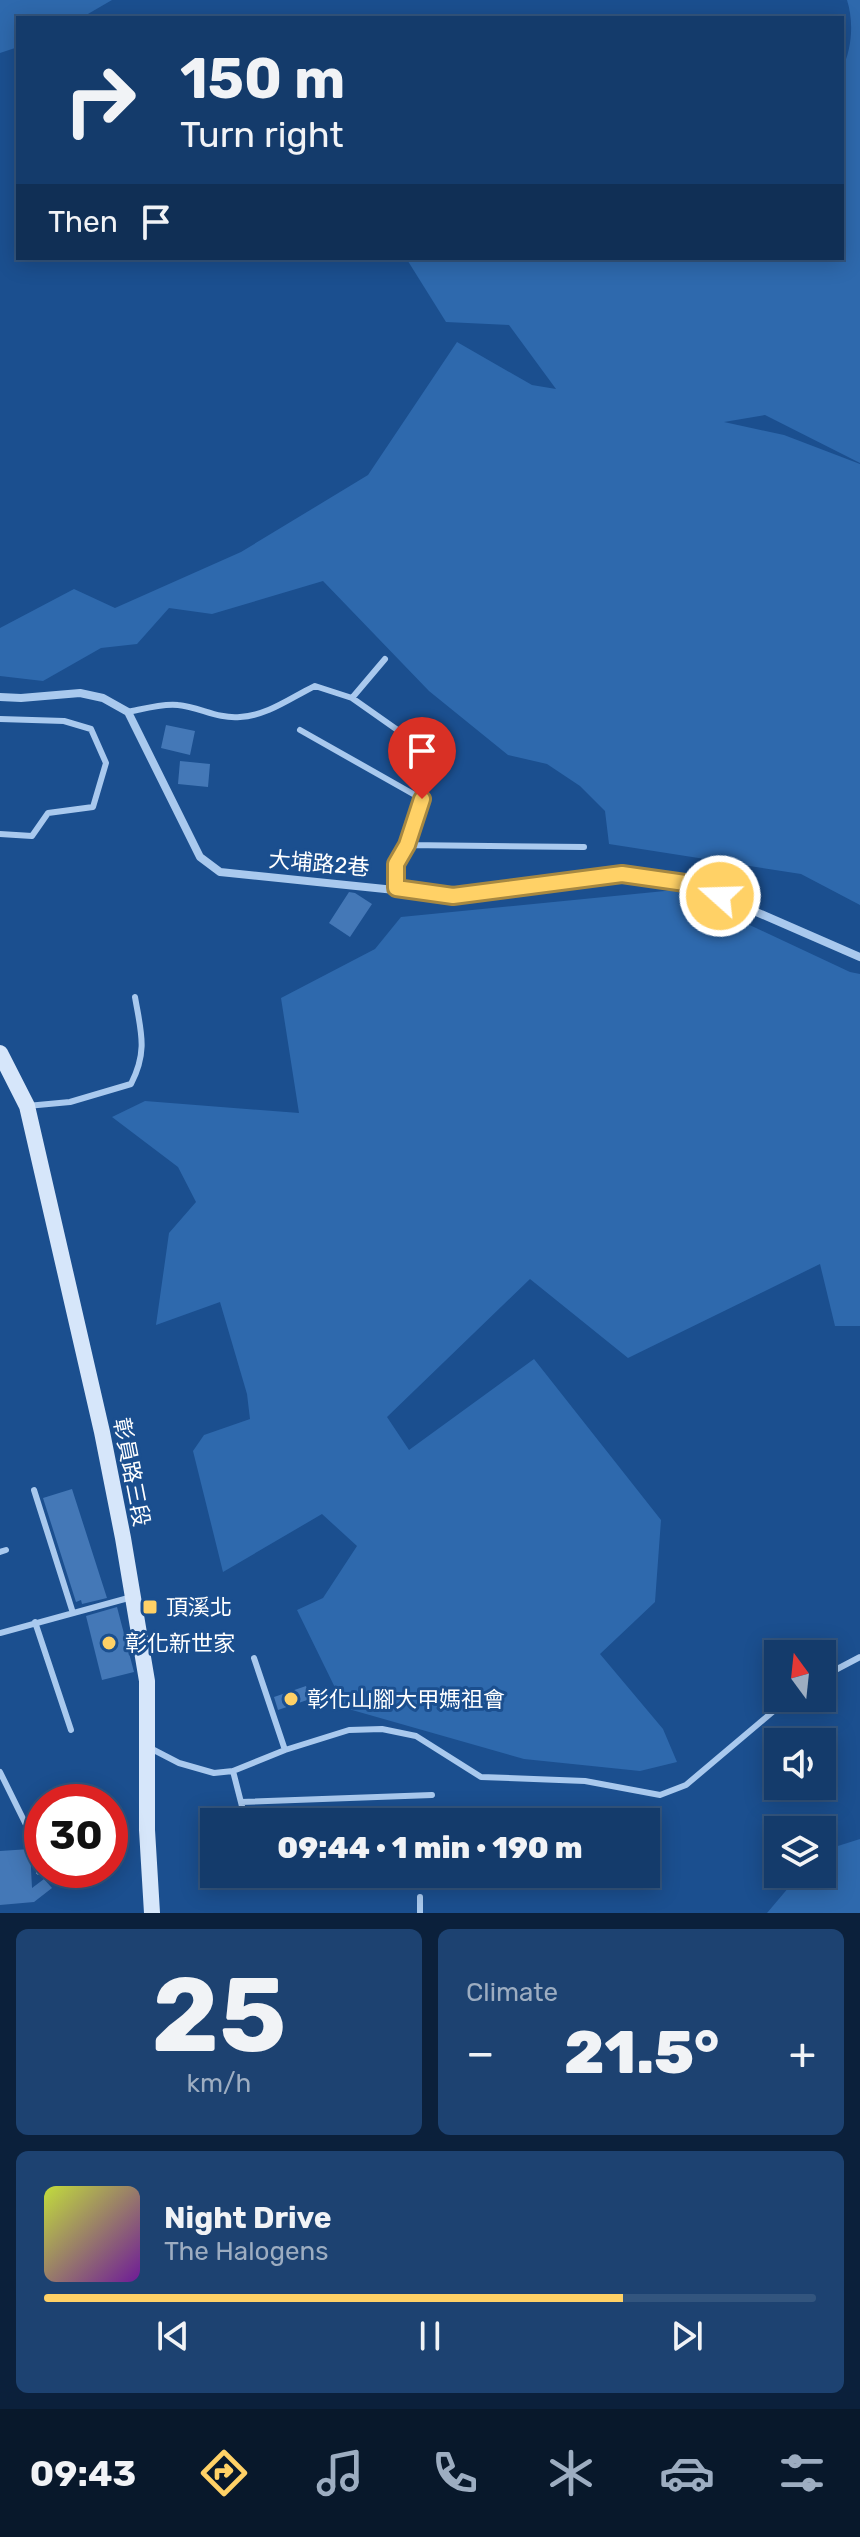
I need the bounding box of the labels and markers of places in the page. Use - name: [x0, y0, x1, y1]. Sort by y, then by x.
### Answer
- pin: [388, 717, 456, 799]
- place label: 頂溪北: [166, 1594, 232, 1621]
- marker: 頂溪北: [141, 1598, 159, 1616]
- place label: 彰化新世家: [125, 1630, 235, 1657]
- marker: 彰化新世家: [100, 1634, 118, 1652]
- place label: 彰化山腳大甲媽祖會: [307, 1686, 505, 1713]
- marker: 彰化山腳大甲媽祖會: [282, 1690, 300, 1708]

